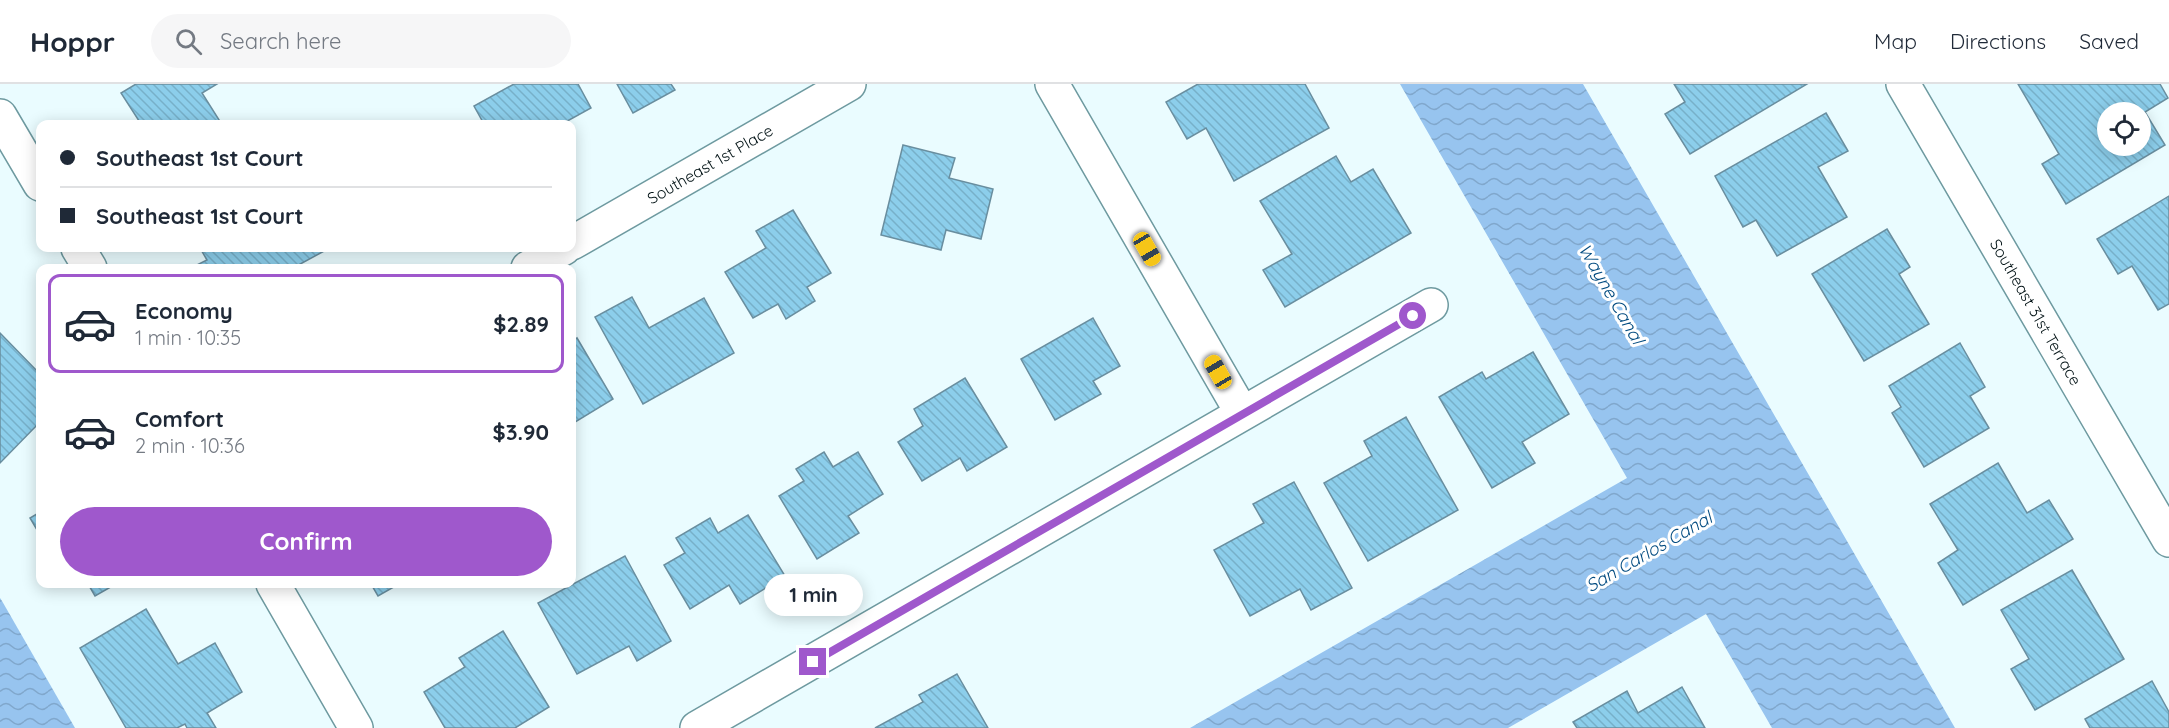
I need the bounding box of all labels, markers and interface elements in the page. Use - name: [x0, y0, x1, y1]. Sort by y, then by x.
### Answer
- search box: [151, 14, 571, 68]
- text: Hoppr: [30, 24, 115, 59]
- icon: search: [172, 25, 205, 58]
- text: Search here: [220, 27, 341, 55]
- text: Map: [1874, 28, 1917, 54]
- text: Directions: [1950, 28, 2046, 54]
- text: Saved: [2079, 28, 2139, 54]
- map controls: [2097, 102, 2151, 156]
- button: locate: [2097, 102, 2151, 156]
- street label: Southeast 1st Place: [644, 120, 776, 208]
- text: Southeast 1st Court: [96, 144, 304, 172]
- text: Southeast 1st Court: [96, 202, 304, 230]
- car: [1130, 229, 1164, 269]
- street label: Southeast 31st Terrace: [1986, 235, 2086, 389]
- water label: Wayne Canal: [1573, 240, 1650, 350]
- icon: car: [63, 297, 117, 351]
- text: Economy: [135, 297, 233, 325]
- route start: [1399, 302, 1426, 329]
- text: $2.89: [493, 310, 549, 338]
- text: 1 min · 10:35: [135, 325, 241, 350]
- car: [1201, 352, 1235, 392]
- icon: car: [63, 405, 117, 459]
- text: Comfort: [135, 405, 224, 433]
- text: $3.90: [493, 418, 549, 446]
- text: 2 min · 10:36: [135, 433, 245, 458]
- water label: San Carlos Canal: [1581, 505, 1718, 597]
- button: Confirm: [60, 507, 552, 576]
- callout: 1 min: [764, 575, 862, 617]
- text: 1 min: [789, 582, 838, 607]
- route end: [799, 648, 826, 675]

